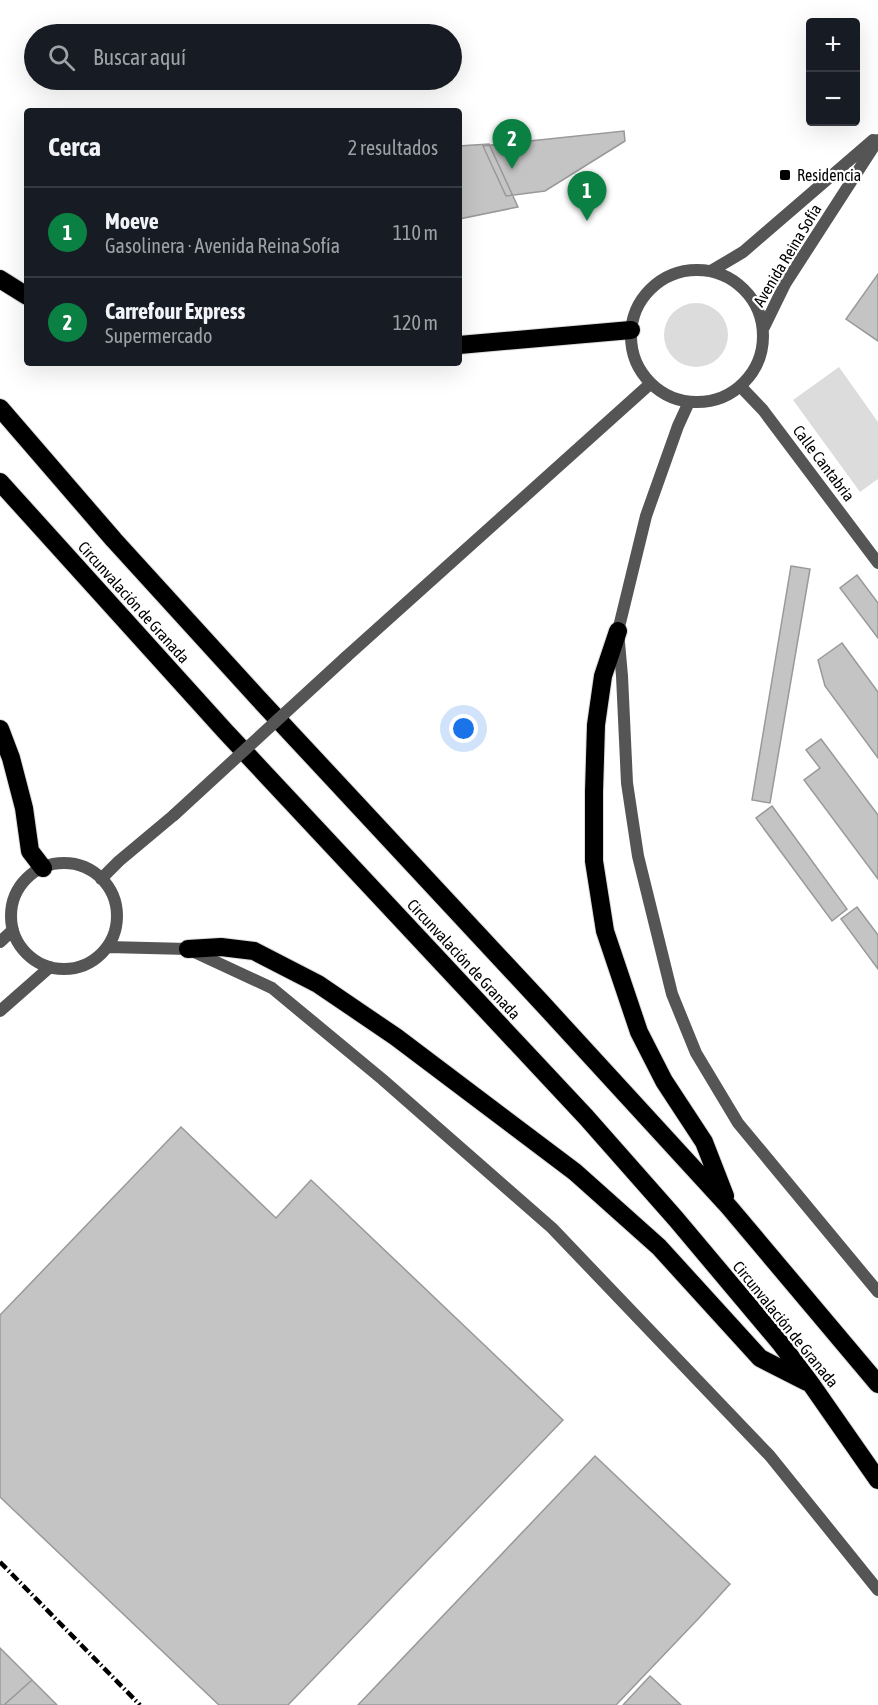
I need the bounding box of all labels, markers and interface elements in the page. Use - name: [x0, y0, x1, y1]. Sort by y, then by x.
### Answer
- map controls: [806, 18, 860, 126]
- button: +: [806, 18, 860, 72]
- search box: [24, 24, 462, 90]
- icon: search: [45, 41, 78, 74]
- text: Buscar aquí: [93, 44, 186, 70]
- button: −: [806, 72, 860, 126]
- pin: 2: [492, 120, 532, 169]
- text: Cerca: [48, 132, 101, 162]
- text: 2 resultados: [348, 136, 438, 159]
- place label: Residencia: [797, 166, 861, 184]
- marker: Residencia: [778, 168, 792, 182]
- pin: 1: [568, 172, 606, 221]
- street label: Avenida Reina Sofía: [749, 201, 825, 309]
- text: Moeve: [105, 208, 159, 234]
- text: 1: [63, 221, 72, 244]
- text: 110 m: [393, 221, 438, 244]
- text: Gasolinera · Avenida Reina Sofía: [105, 234, 340, 257]
- text: Carrefour Express: [105, 298, 245, 324]
- text: 2: [63, 311, 72, 334]
- text: 120 m: [393, 311, 438, 334]
- text: Supermercado: [105, 324, 212, 347]
- street label: Calle Cantabria: [790, 422, 858, 504]
- street label: Circunvalación de Granada: [75, 538, 193, 666]
- your location: [449, 714, 478, 743]
- street label: Circunvalación de Granada: [404, 895, 524, 1023]
- street label: Circunvalación de Granada: [730, 1257, 842, 1391]

